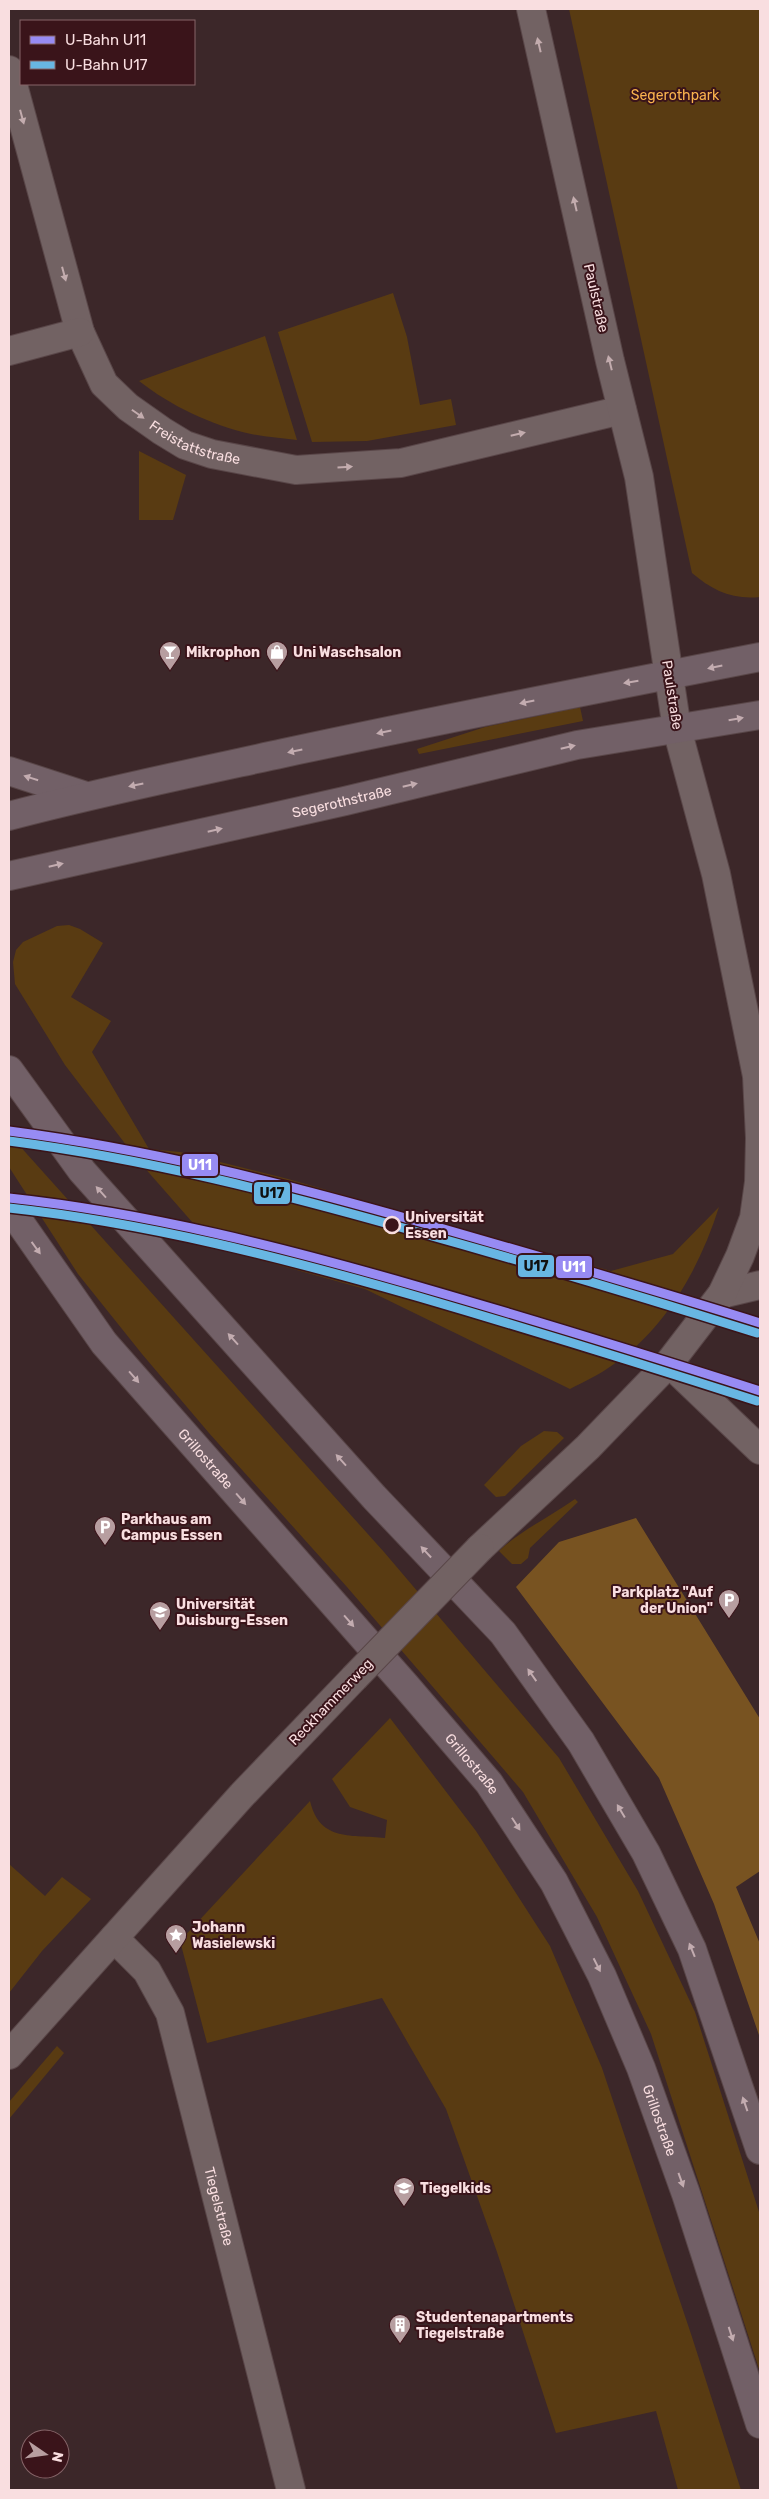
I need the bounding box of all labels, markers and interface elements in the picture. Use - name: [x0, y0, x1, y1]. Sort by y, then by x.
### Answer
- legend: [20, 20, 195, 85]
- text: U-Bahn U11: [65, 31, 146, 49]
- one-way arrow: [535, 38, 543, 53]
- text: U-Bahn U17: [65, 56, 148, 74]
- park label: Segerothpark: [631, 87, 720, 104]
- one-way arrow: [18, 109, 26, 124]
- one-way arrow: [571, 196, 579, 212]
- street label: Paulstraße: [580, 262, 612, 334]
- one-way arrow: [61, 266, 69, 281]
- one-way arrow: [606, 355, 614, 370]
- one-way arrow: [131, 409, 145, 419]
- street label: Freistattstraße: [146, 416, 242, 468]
- one-way arrow: [511, 430, 526, 438]
- one-way arrow: [337, 462, 353, 470]
- bar icon: Mikrophon: [158, 640, 182, 671]
- shop icon: Uni Waschsalon: [265, 640, 289, 671]
- place label: Mikrophon: [186, 644, 260, 661]
- place label: Uni Waschsalon: [293, 644, 401, 661]
- street label: Paulstraße: [658, 659, 686, 731]
- one-way arrow: [706, 663, 722, 671]
- one-way arrow: [622, 679, 638, 687]
- one-way arrow: [520, 698, 535, 706]
- one-way arrow: [728, 715, 744, 723]
- one-way arrow: [377, 728, 392, 736]
- one-way arrow: [560, 743, 575, 751]
- one-way arrow: [288, 747, 303, 755]
- one-way arrow: [23, 773, 38, 781]
- one-way arrow: [129, 781, 144, 789]
- one-way arrow: [402, 781, 417, 789]
- street label: Segerothstraße: [290, 782, 393, 821]
- one-way arrow: [207, 826, 222, 834]
- one-way arrow: [49, 861, 65, 869]
- line badge: U11: [181, 1153, 219, 1177]
- text: U11: [188, 1157, 212, 1174]
- line badge: U17: [253, 1181, 291, 1205]
- text: U17: [259, 1185, 285, 1202]
- one-way arrow: [95, 1187, 107, 1199]
- place label: Universität Essen: [405, 1209, 484, 1242]
- marker: Universität Essen: [383, 1216, 401, 1234]
- one-way arrow: [30, 1241, 40, 1254]
- line badge: U17: [517, 1254, 555, 1278]
- line badge: U11: [555, 1255, 593, 1279]
- text: U17: [523, 1258, 549, 1275]
- text: U11: [562, 1259, 586, 1276]
- one-way arrow: [227, 1334, 239, 1346]
- one-way arrow: [128, 1370, 140, 1382]
- street label: Grillostraße: [175, 1425, 237, 1492]
- one-way arrow: [335, 1455, 347, 1467]
- one-way arrow: [236, 1492, 247, 1505]
- place label: Parkhaus am Campus Essen: [121, 1511, 222, 1544]
- parking icon: Parkhaus am Campus Essen: [93, 1515, 117, 1546]
- one-way arrow: [420, 1546, 432, 1558]
- place label: Parkplatz "Auf der Union": [612, 1584, 714, 1617]
- parking icon: Parkplatz "Auf der Union": [717, 1588, 741, 1619]
- place label: Universität Duisburg-Essen: [176, 1596, 288, 1629]
- school or university icon: Universität Duisburg-Essen: [148, 1600, 172, 1631]
- one-way arrow: [343, 1614, 355, 1626]
- street label: Reckhammerweg: [285, 1655, 377, 1749]
- one-way arrow: [527, 1668, 537, 1682]
- street label: Grillostraße: [442, 1730, 503, 1798]
- one-way arrow: [617, 1803, 625, 1818]
- one-way arrow: [511, 1817, 521, 1831]
- place label: Johann Wasielewski: [192, 1919, 275, 1952]
- place icon: Johann Wasielewski: [164, 1923, 188, 1954]
- one-way arrow: [688, 1942, 696, 1957]
- one-way arrow: [593, 1957, 601, 1972]
- street label: Grillostraße: [639, 2082, 680, 2159]
- one-way arrow: [740, 2096, 748, 2111]
- street label: Tiegelstraße: [201, 2165, 237, 2248]
- one-way arrow: [678, 2172, 685, 2187]
- school or university icon: Tiegelkids: [392, 2176, 416, 2207]
- place label: Tiegelkids: [420, 2180, 491, 2197]
- place label: Studentenapartments Tiegelstraße: [416, 2309, 574, 2342]
- building icon: Studentenapartments Tiegelstraße: [388, 2313, 412, 2344]
- one-way arrow: [728, 2327, 736, 2342]
- north arrow: [20, 2429, 70, 2479]
- text: N: [48, 2450, 67, 2464]

